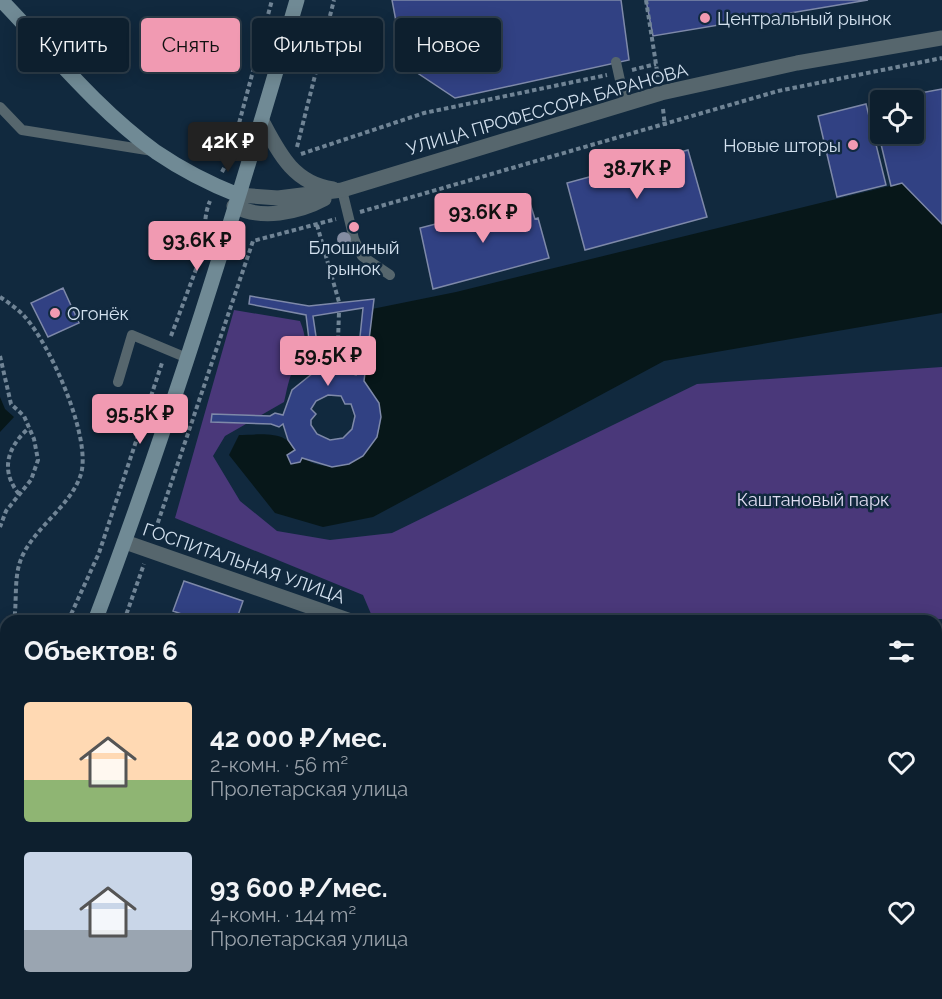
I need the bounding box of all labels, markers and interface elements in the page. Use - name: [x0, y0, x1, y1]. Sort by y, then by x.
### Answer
- place label: Центральный рынок: [717, 8, 892, 29]
- marker: Центральный рынок: [698, 11, 712, 25]
- chip: Купить: [18, 18, 129, 72]
- chip: Снять: [141, 18, 240, 72]
- chip: Фильтры: [252, 18, 383, 72]
- chip: Новое: [395, 18, 501, 72]
- street label: УЛИЦА ПРОФЕССОРА БАРАНОВА: [404, 59, 690, 159]
- map controls: [870, 90, 924, 144]
- button: locate: [870, 90, 924, 144]
- pin: 42K ₽: [186, 122, 270, 173]
- text: 42K ₽: [202, 129, 254, 153]
- place label: Новые шторы: [723, 135, 841, 156]
- marker: Новые шторы: [846, 138, 860, 152]
- pin: 38.7K ₽: [582, 149, 692, 200]
- text: 38.7K ₽: [603, 156, 671, 180]
- pin: 93.6K ₽: [428, 193, 538, 244]
- text: 93.6K ₽: [448, 200, 518, 224]
- marker: Блошиный рынок: [347, 220, 361, 234]
- pin: 93.6K ₽: [142, 221, 252, 272]
- text: 93.6K ₽: [162, 228, 232, 252]
- place label: Блошиный рынок: [308, 237, 400, 279]
- place label: Огонёк: [67, 303, 129, 324]
- marker: Огонёк: [48, 306, 62, 320]
- pin: 59.5K ₽: [273, 336, 383, 387]
- text: 59.5K ₽: [294, 343, 362, 367]
- pin: 95.5K ₽: [85, 394, 195, 445]
- text: 95.5K ₽: [106, 401, 174, 425]
- park label: Каштановый парк: [737, 489, 889, 510]
- street label: ГОСПИТАЛЬНАЯ УЛИЦА: [140, 518, 348, 608]
- icon: filters: [885, 635, 918, 668]
- text: Объектов: 6: [24, 636, 178, 666]
- text: 42 000 ₽/мес.: [210, 723, 387, 753]
- icon: home: [72, 726, 144, 798]
- icon: heart: [885, 746, 918, 779]
- text: 2-комн. · 56 m²: [210, 753, 348, 777]
- text: Пролетарская улица: [210, 777, 408, 801]
- text: 93 600 ₽/мес.: [210, 873, 388, 903]
- icon: home: [72, 876, 144, 948]
- icon: heart: [885, 896, 918, 929]
- text: 4-комн. · 144 m²: [210, 903, 356, 927]
- text: Пролетарская улица: [210, 927, 408, 951]

